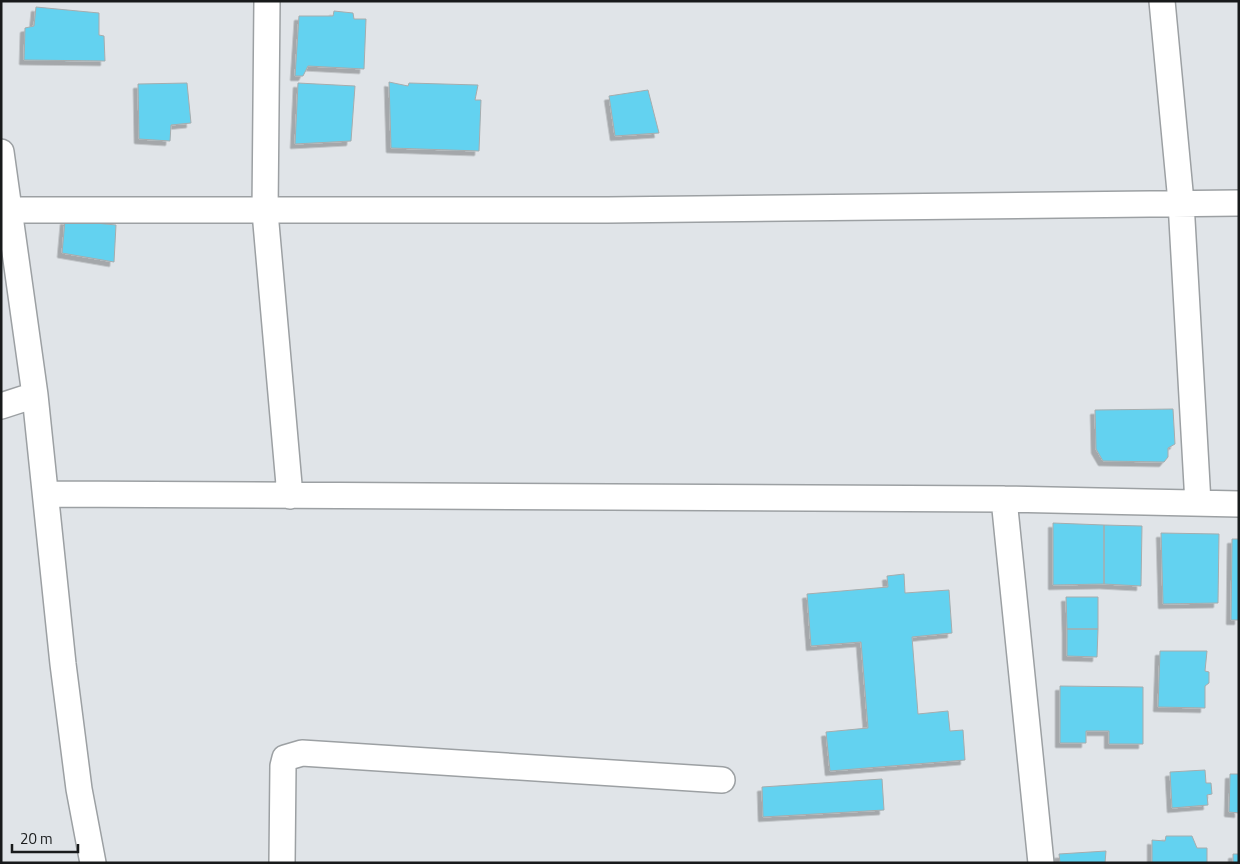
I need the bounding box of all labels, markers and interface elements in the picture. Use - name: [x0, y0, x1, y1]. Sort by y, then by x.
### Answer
- scale bar: [12, 822, 79, 854]
- text: 20 m: [20, 827, 53, 850]

